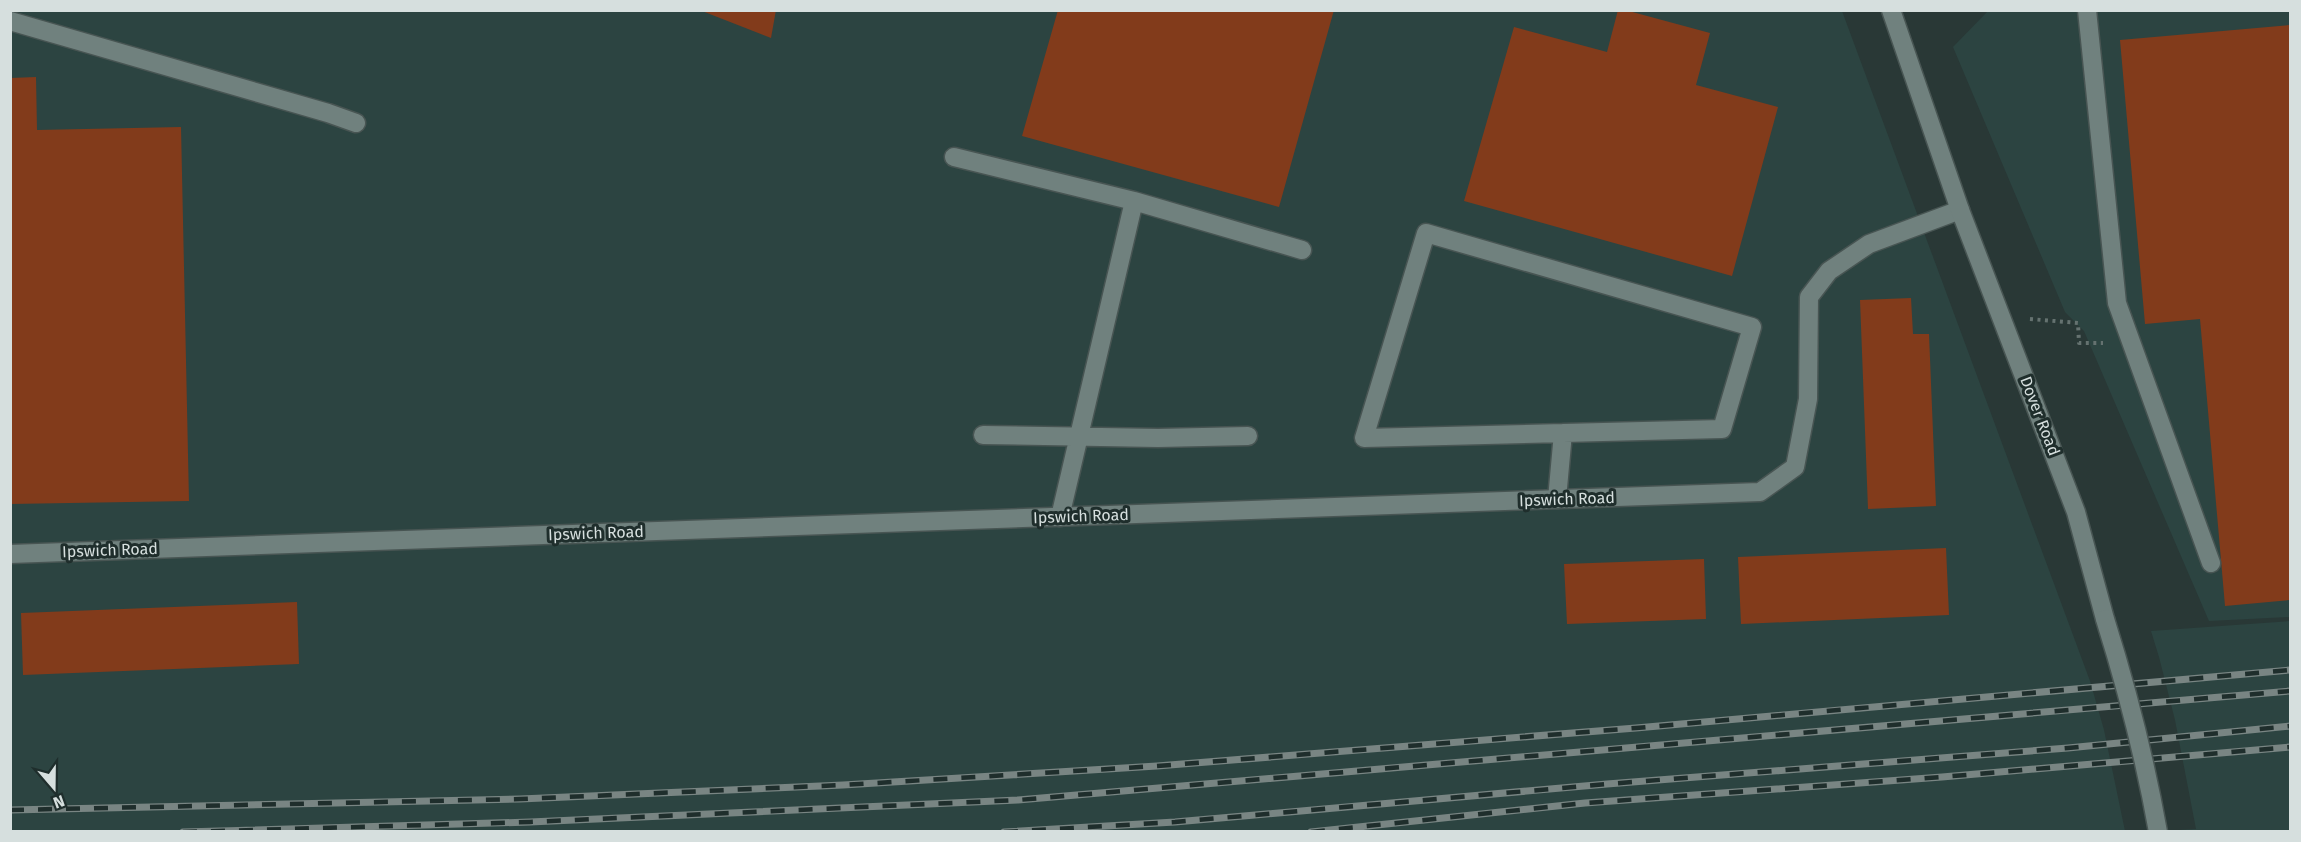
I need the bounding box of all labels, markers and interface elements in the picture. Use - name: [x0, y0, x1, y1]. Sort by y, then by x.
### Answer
- street label: Dover Road: [2016, 374, 2064, 458]
- street label: Ipswich Road: [1519, 488, 1615, 510]
- street label: Ipswich Road: [1033, 505, 1129, 527]
- street label: Ipswich Road: [548, 522, 644, 544]
- street label: Ipswich Road: [62, 539, 158, 561]
- north arrow: [24, 758, 84, 818]
- text: N: [51, 791, 67, 812]

